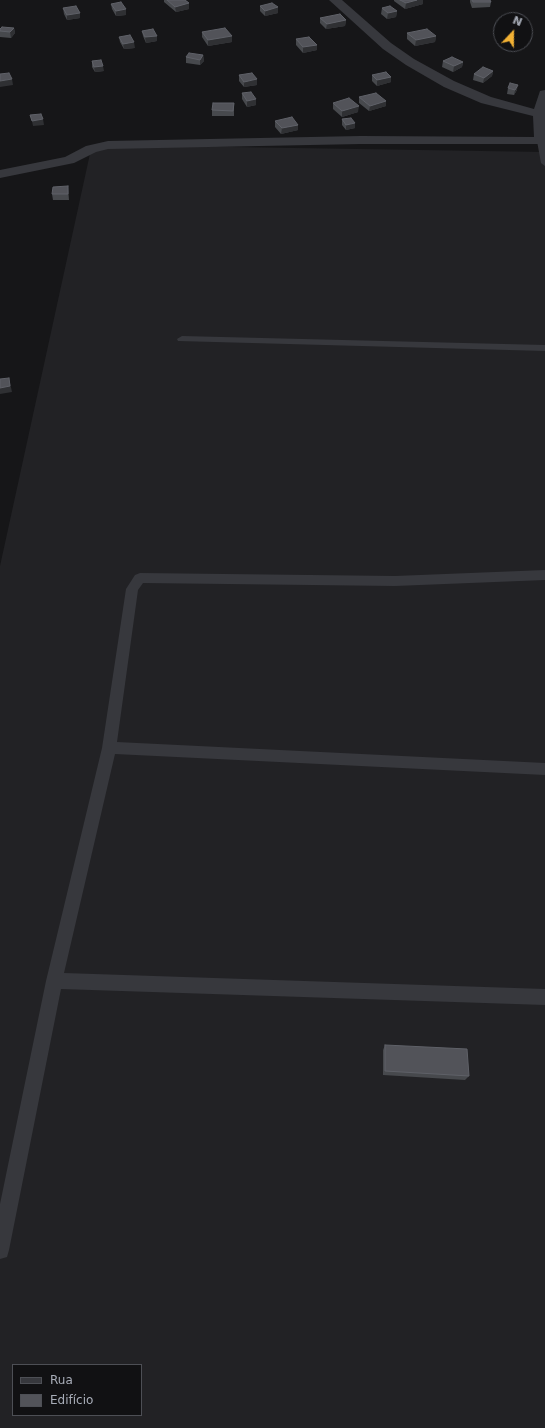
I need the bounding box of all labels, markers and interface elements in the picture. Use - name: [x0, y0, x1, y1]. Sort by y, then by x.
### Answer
- north arrow: [493, 12, 533, 52]
- text: N: [511, 14, 524, 29]
- legend: [12, 1364, 142, 1416]
- text: Rua: [50, 1373, 73, 1387]
- text: Edifício: [50, 1393, 93, 1407]

